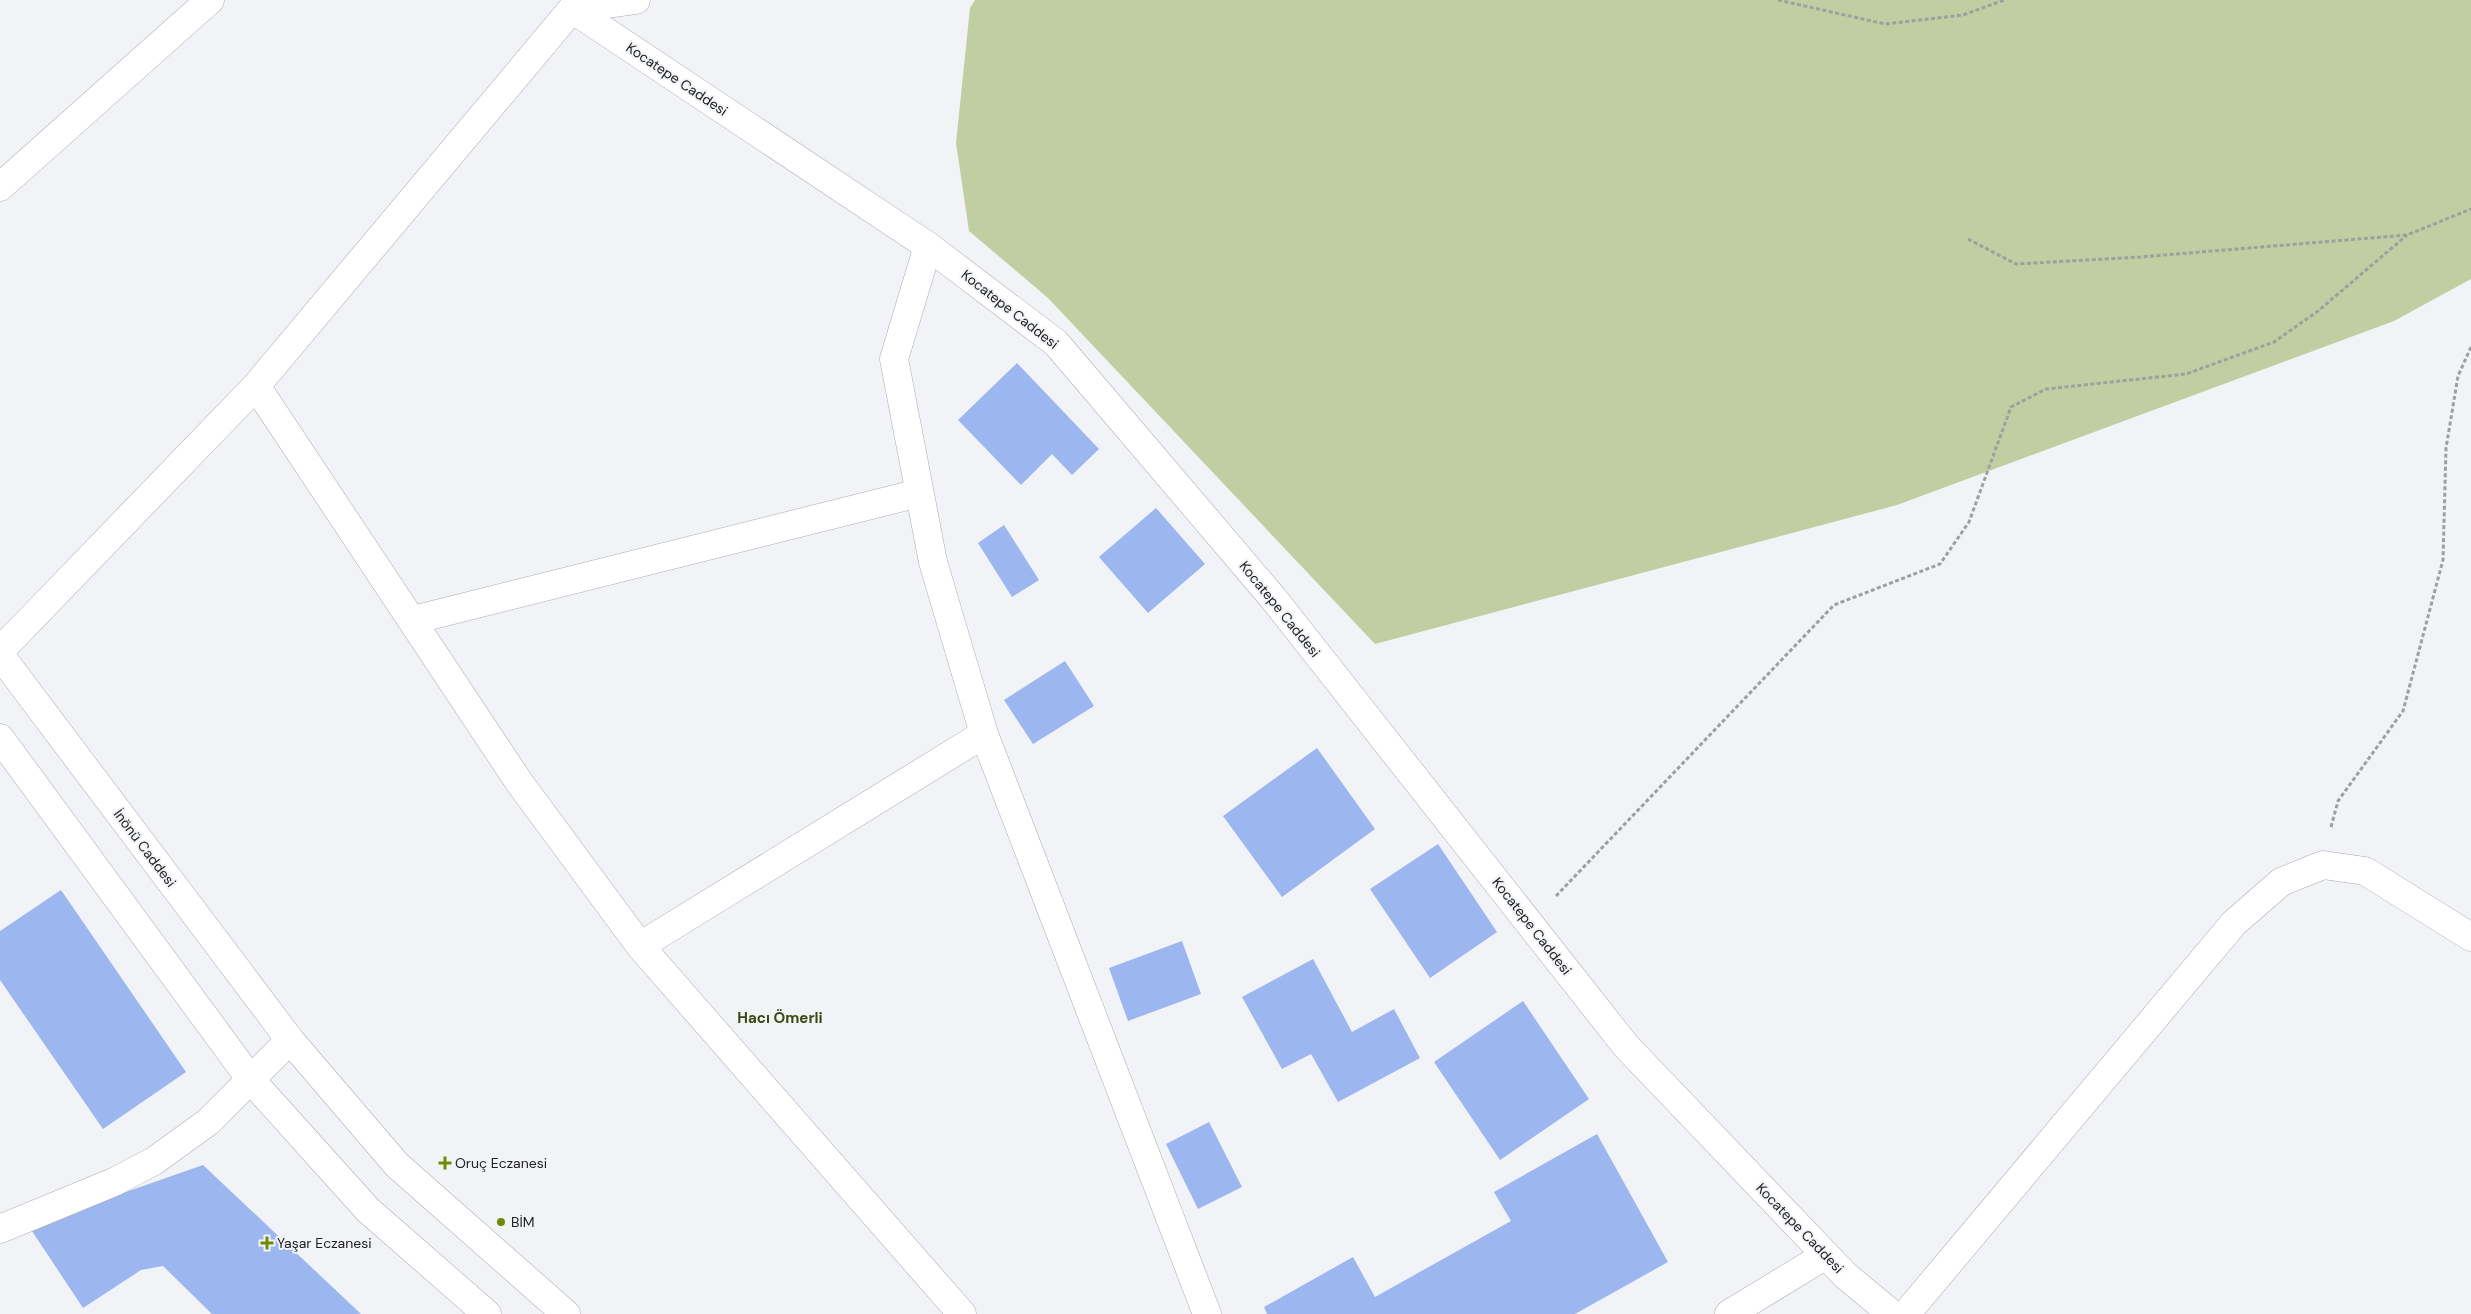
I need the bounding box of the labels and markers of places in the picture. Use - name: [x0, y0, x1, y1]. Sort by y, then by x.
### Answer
- place label: Oruç Eczanesi: [455, 1154, 547, 1172]
- marker: Oruç Eczanesi: [439, 1157, 451, 1169]
- place label: BİM: [511, 1213, 535, 1231]
- marker: BİM: [495, 1216, 507, 1228]
- place label: Yaşar Eczanesi: [277, 1234, 372, 1252]
- marker: Yaşar Eczanesi: [261, 1237, 273, 1249]

